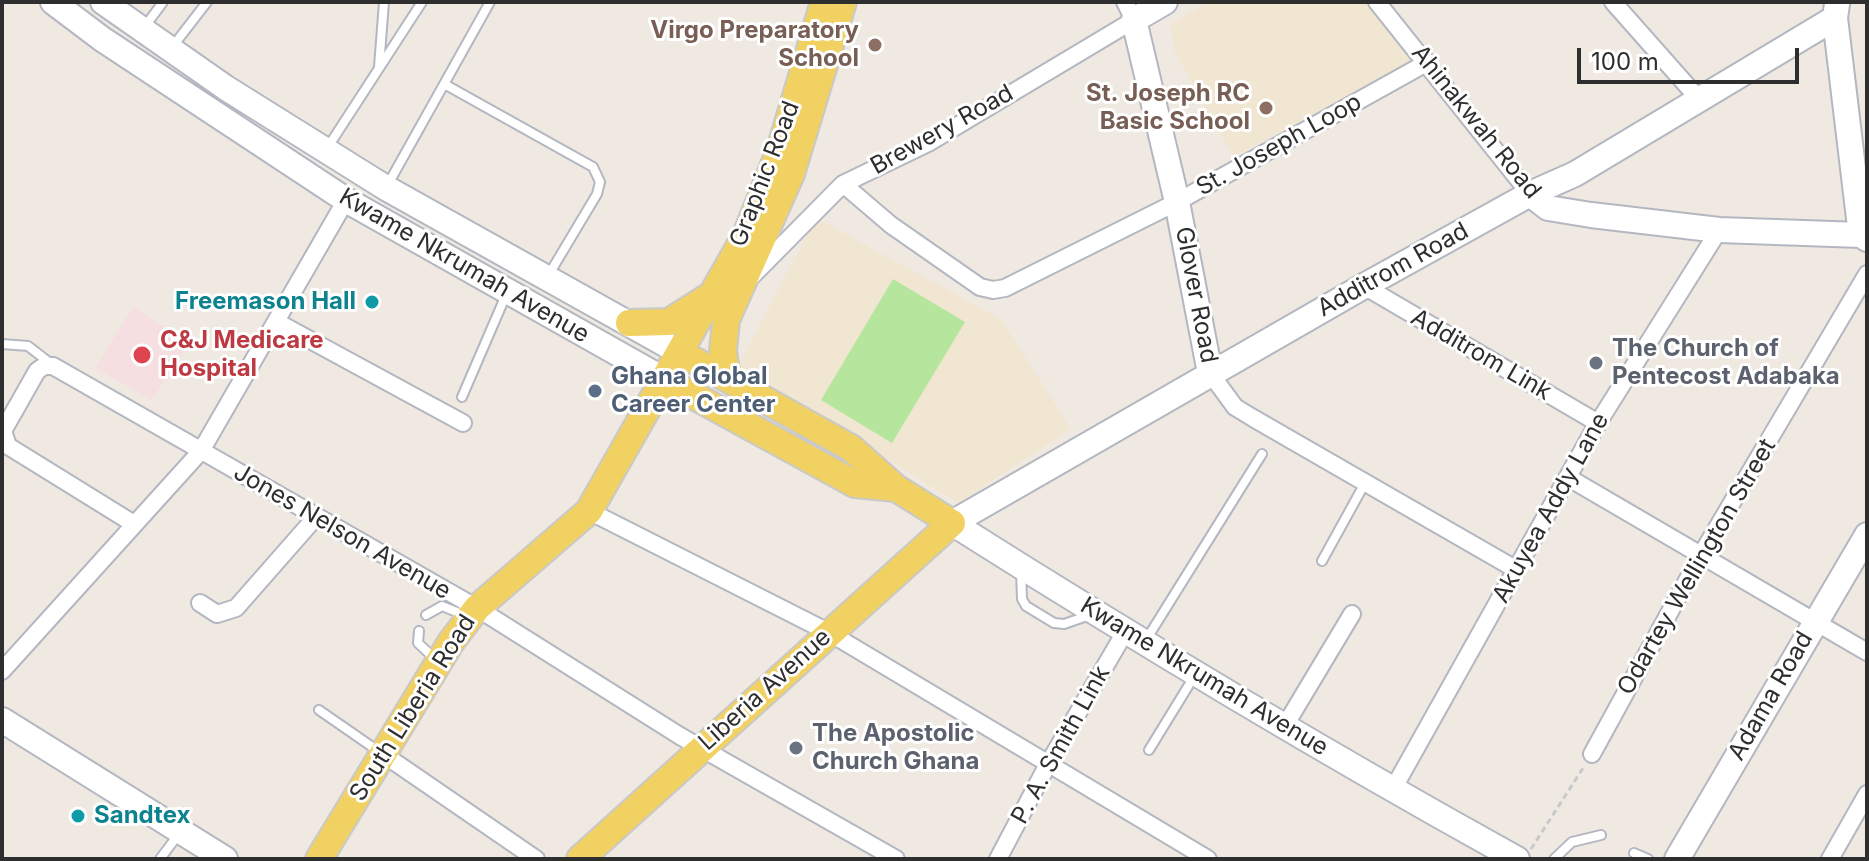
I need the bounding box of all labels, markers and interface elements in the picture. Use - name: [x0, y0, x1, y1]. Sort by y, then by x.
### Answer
- place label: Virgo Preparatory School: [650, 17, 859, 73]
- scale bar: [1581, 32, 1803, 82]
- marker: Virgo Preparatory School: [866, 36, 884, 54]
- street label: Ahinakwah Road: [1405, 39, 1547, 205]
- text: 100 m: [1591, 47, 1659, 76]
- street label: Brewery Road: [866, 79, 1018, 181]
- place label: St. Joseph RC Basic School: [1086, 80, 1250, 136]
- street label: St. Joseph Loop: [1191, 88, 1367, 202]
- street label: Graphic Road: [724, 97, 806, 251]
- marker: St. Joseph RC Basic School: [1257, 99, 1275, 117]
- street label: Kwame Nkrumah Avenue: [334, 183, 594, 349]
- street label: Additrom Road: [1312, 217, 1474, 323]
- street label: Glover Road: [1169, 224, 1223, 366]
- place label: Freemason Hall: [175, 288, 356, 316]
- marker: Freemason Hall: [363, 293, 381, 311]
- street label: Additrom Link: [1406, 303, 1556, 407]
- place label: C&J Medicare Hospital: [160, 327, 324, 383]
- place label: The Church of Pentecost Adabaka: [1612, 335, 1840, 391]
- marker: C&J Medicare Hospital: [131, 344, 153, 366]
- marker: The Church of Pentecost Adabaka: [1587, 354, 1605, 372]
- place label: Ghana Global Career Center: [611, 363, 776, 419]
- marker: Ghana Global Career Center: [586, 382, 604, 400]
- street label: Akuyea Addy Lane: [1487, 408, 1615, 608]
- street label: Odartey Wellington Street: [1612, 434, 1782, 700]
- street label: Jones Nelson Avenue: [228, 458, 456, 606]
- street label: Kwame Nkrumah Avenue: [1075, 592, 1333, 762]
- street label: South Liberia Road: [344, 610, 482, 806]
- street label: Liberia Avenue: [693, 623, 837, 757]
- street label: Adama Road: [1723, 627, 1819, 765]
- street label: P. A. Smith Link: [1006, 661, 1116, 829]
- place label: The Apostolic Church Ghana: [812, 720, 979, 776]
- marker: The Apostolic Church Ghana: [787, 739, 805, 757]
- place label: Sandtex: [94, 802, 190, 830]
- marker: Sandtex: [69, 807, 87, 825]

